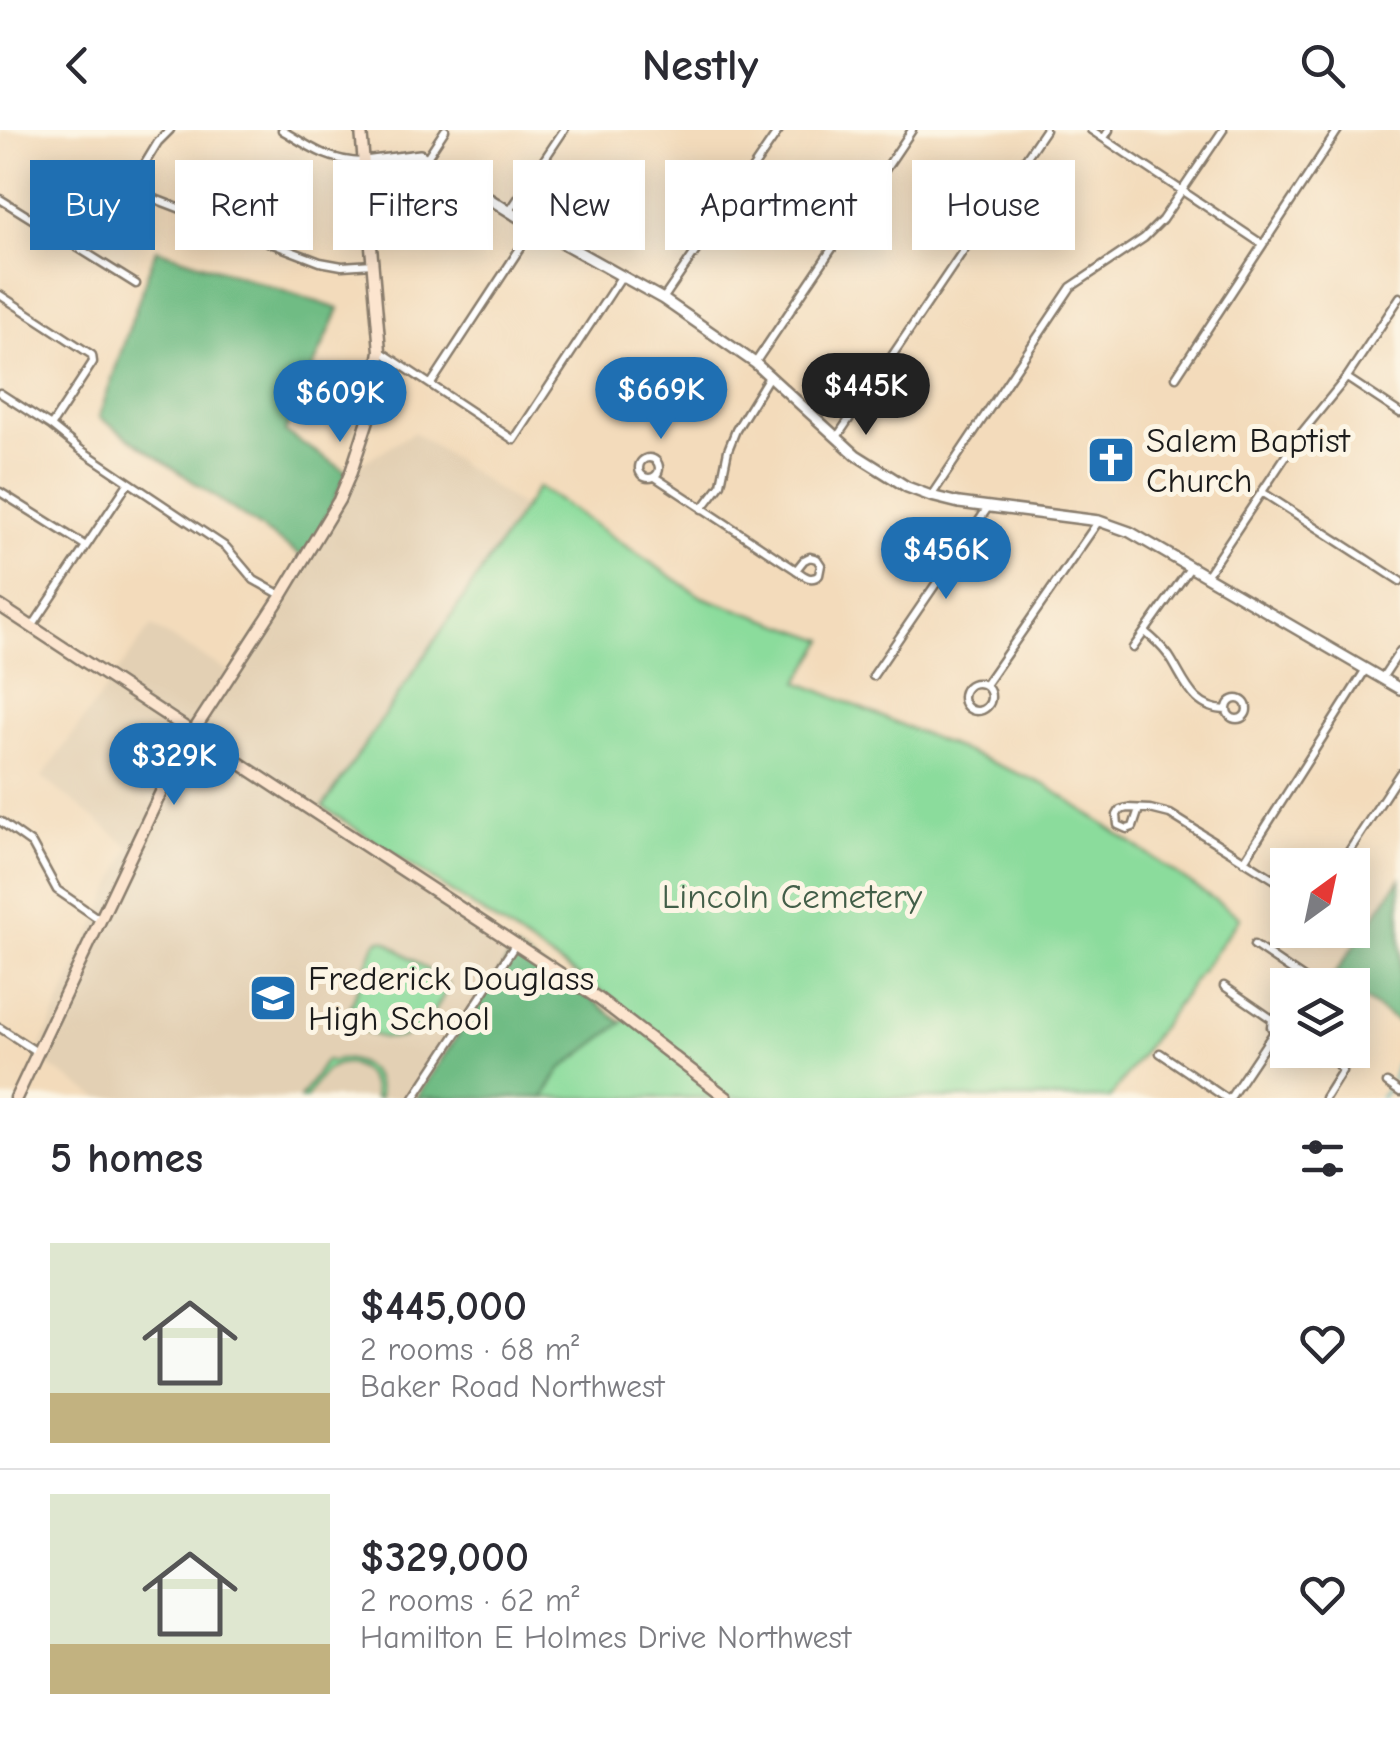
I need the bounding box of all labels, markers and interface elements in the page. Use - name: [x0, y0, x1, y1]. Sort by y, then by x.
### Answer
- icon: back: [50, 38, 105, 93]
- icon: search: [1295, 38, 1350, 93]
- text: Nestly: [642, 39, 758, 91]
- chip: Buy: [30, 160, 155, 250]
- chip: Rent: [175, 160, 313, 250]
- chip: Filters: [333, 160, 493, 250]
- chip: New: [513, 160, 645, 250]
- chip: Apartment: [665, 160, 892, 250]
- chip: House: [912, 160, 1075, 250]
- pin: $445K: [796, 353, 936, 438]
- pin: $669K: [591, 357, 731, 442]
- pin: $609K: [270, 360, 410, 445]
- text: $445K: [824, 367, 908, 404]
- text: $669K: [617, 371, 705, 408]
- text: $609K: [295, 374, 385, 411]
- place label: Salem Baptist Church: [1146, 420, 1351, 501]
- church icon: Salem Baptist Church: [1085, 434, 1137, 486]
- pin: $456K: [876, 517, 1016, 602]
- text: $456K: [903, 531, 989, 568]
- pin: $329K: [104, 723, 244, 808]
- text: $329K: [131, 737, 217, 774]
- north arrow: [1270, 848, 1370, 948]
- map controls: [1270, 848, 1370, 1068]
- park label: Lincoln Cemetery: [662, 876, 923, 917]
- place label: Frederick Douglass High School: [308, 958, 594, 1039]
- button: layers: [1270, 968, 1370, 1068]
- school or university icon: Frederick Douglass High School: [247, 972, 299, 1024]
- icon: filters: [1295, 1131, 1350, 1186]
- text: 5 homes: [50, 1134, 203, 1183]
- text: $445,000: [360, 1282, 527, 1331]
- icon: home: [130, 1283, 250, 1403]
- icon: heart: [1295, 1316, 1350, 1371]
- text: 2 rooms · 68 m²: [360, 1331, 579, 1368]
- text: Baker Road Northwest: [360, 1368, 664, 1405]
- text: $329,000: [360, 1533, 529, 1582]
- icon: home: [130, 1534, 250, 1654]
- icon: heart: [1295, 1567, 1350, 1622]
- text: 2 rooms · 62 m²: [360, 1582, 579, 1619]
- text: Hamilton E Holmes Drive Northwest: [360, 1619, 851, 1656]

